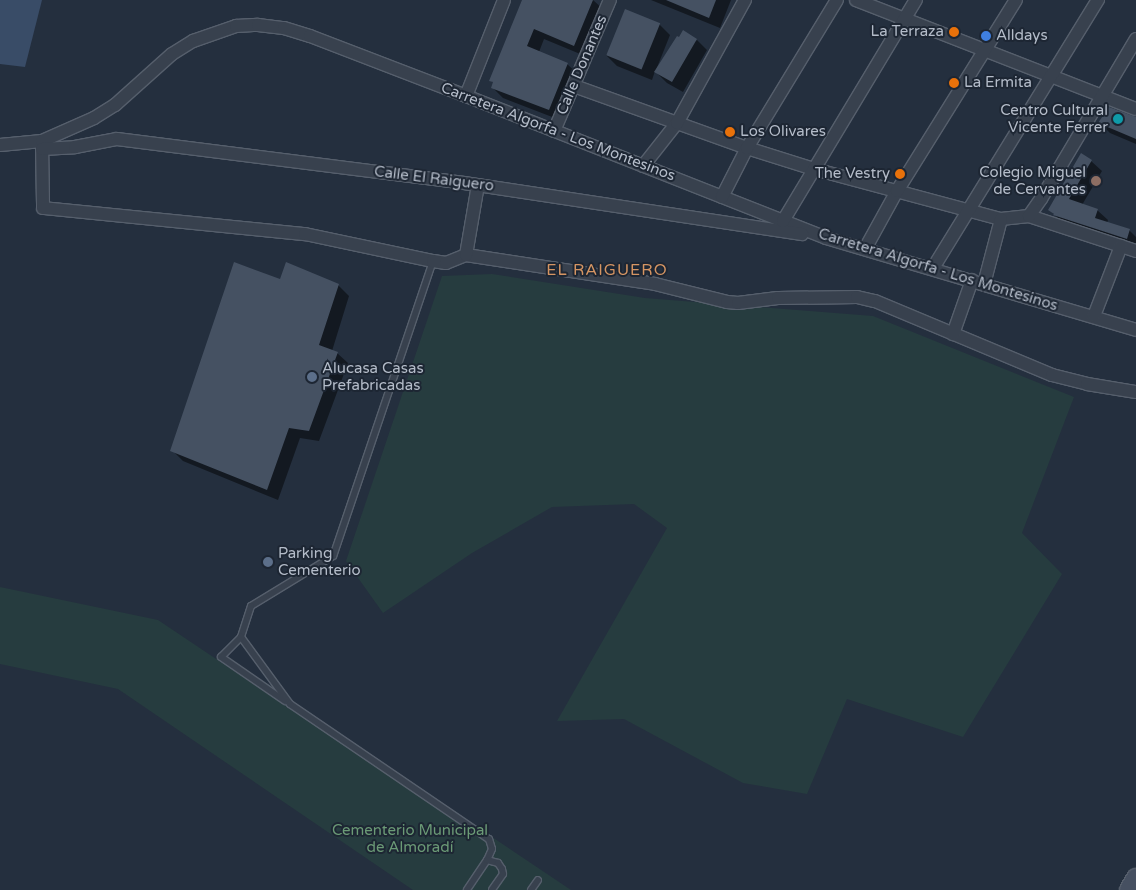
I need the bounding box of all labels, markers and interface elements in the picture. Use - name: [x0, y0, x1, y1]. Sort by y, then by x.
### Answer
- street label: Calle Donantes: [553, 12, 611, 118]
- place label: La Terraza: [871, 23, 944, 41]
- marker: La Terraza: [948, 26, 960, 38]
- place label: Alldays: [996, 27, 1048, 45]
- marker: Alldays: [980, 30, 992, 42]
- place label: La Ermita: [964, 74, 1032, 92]
- marker: La Ermita: [948, 77, 960, 89]
- street label: Carretera Algorfa - Los Montesinos: [438, 79, 678, 185]
- place label: Centro Cultural Vicente Ferrer: [1000, 101, 1108, 136]
- marker: Centro Cultural Vicente Ferrer: [1112, 113, 1124, 125]
- place label: Los Olivares: [740, 123, 826, 141]
- marker: Los Olivares: [724, 126, 736, 138]
- street label: Calle El Raiguero: [373, 163, 495, 195]
- place label: Colegio Miguel de Cervantes: [979, 163, 1086, 198]
- place label: The Vestry: [815, 165, 890, 183]
- marker: The Vestry: [894, 168, 906, 180]
- marker: Colegio Miguel de Cervantes: [1090, 175, 1102, 187]
- street label: Carretera Algorfa - Los Montesinos: [816, 225, 1060, 315]
- district label: EL RAIGUERO: [545, 260, 669, 280]
- place label: Alucasa Casas Prefabricadas: [322, 359, 424, 394]
- marker: Alucasa Casas Prefabricadas: [306, 371, 318, 383]
- place label: Parking Cementerio: [278, 544, 361, 579]
- marker: Parking Cementerio: [262, 556, 274, 568]
- park label: Cementerio Municipal de Almoradí: [332, 821, 488, 856]

